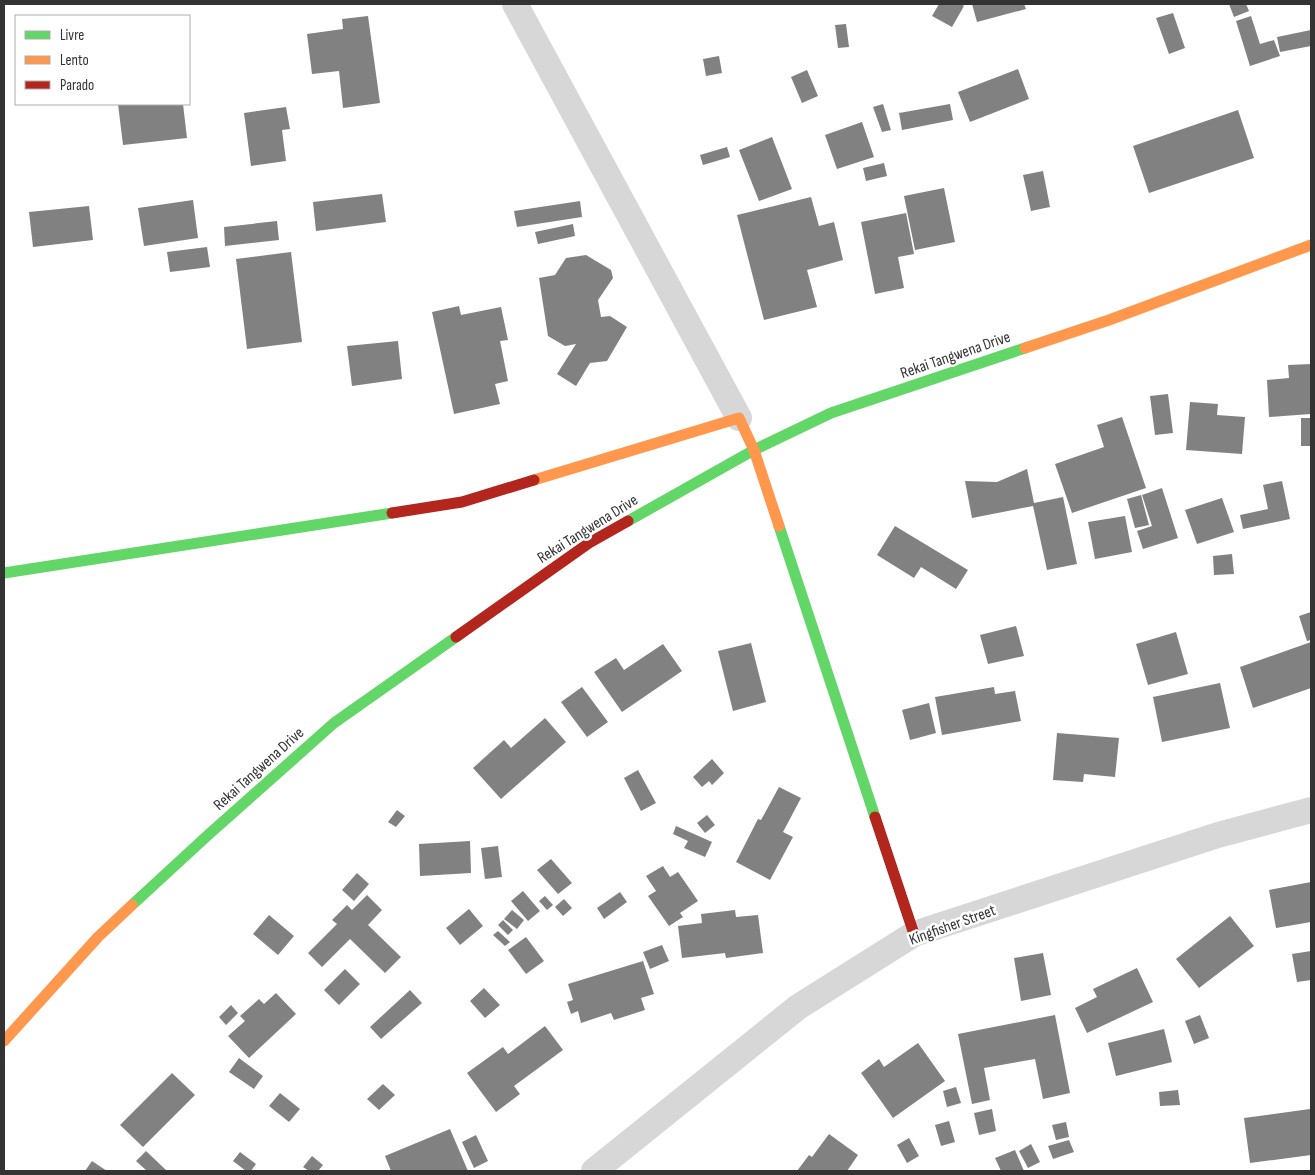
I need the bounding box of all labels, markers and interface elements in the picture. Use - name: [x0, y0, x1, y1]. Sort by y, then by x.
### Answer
- legend: [15, 15, 190, 105]
- text: Livre: [60, 26, 84, 45]
- text: Lento: [60, 51, 89, 70]
- text: Parado: [60, 76, 94, 95]
- street label: Rekai Tangwena Drive: [898, 328, 1013, 383]
- street label: Rekai Tangwena Drive: [534, 491, 642, 568]
- street label: Rekai Tangwena Drive: [210, 724, 308, 815]
- street label: Kingfisher Street: [907, 901, 998, 950]

